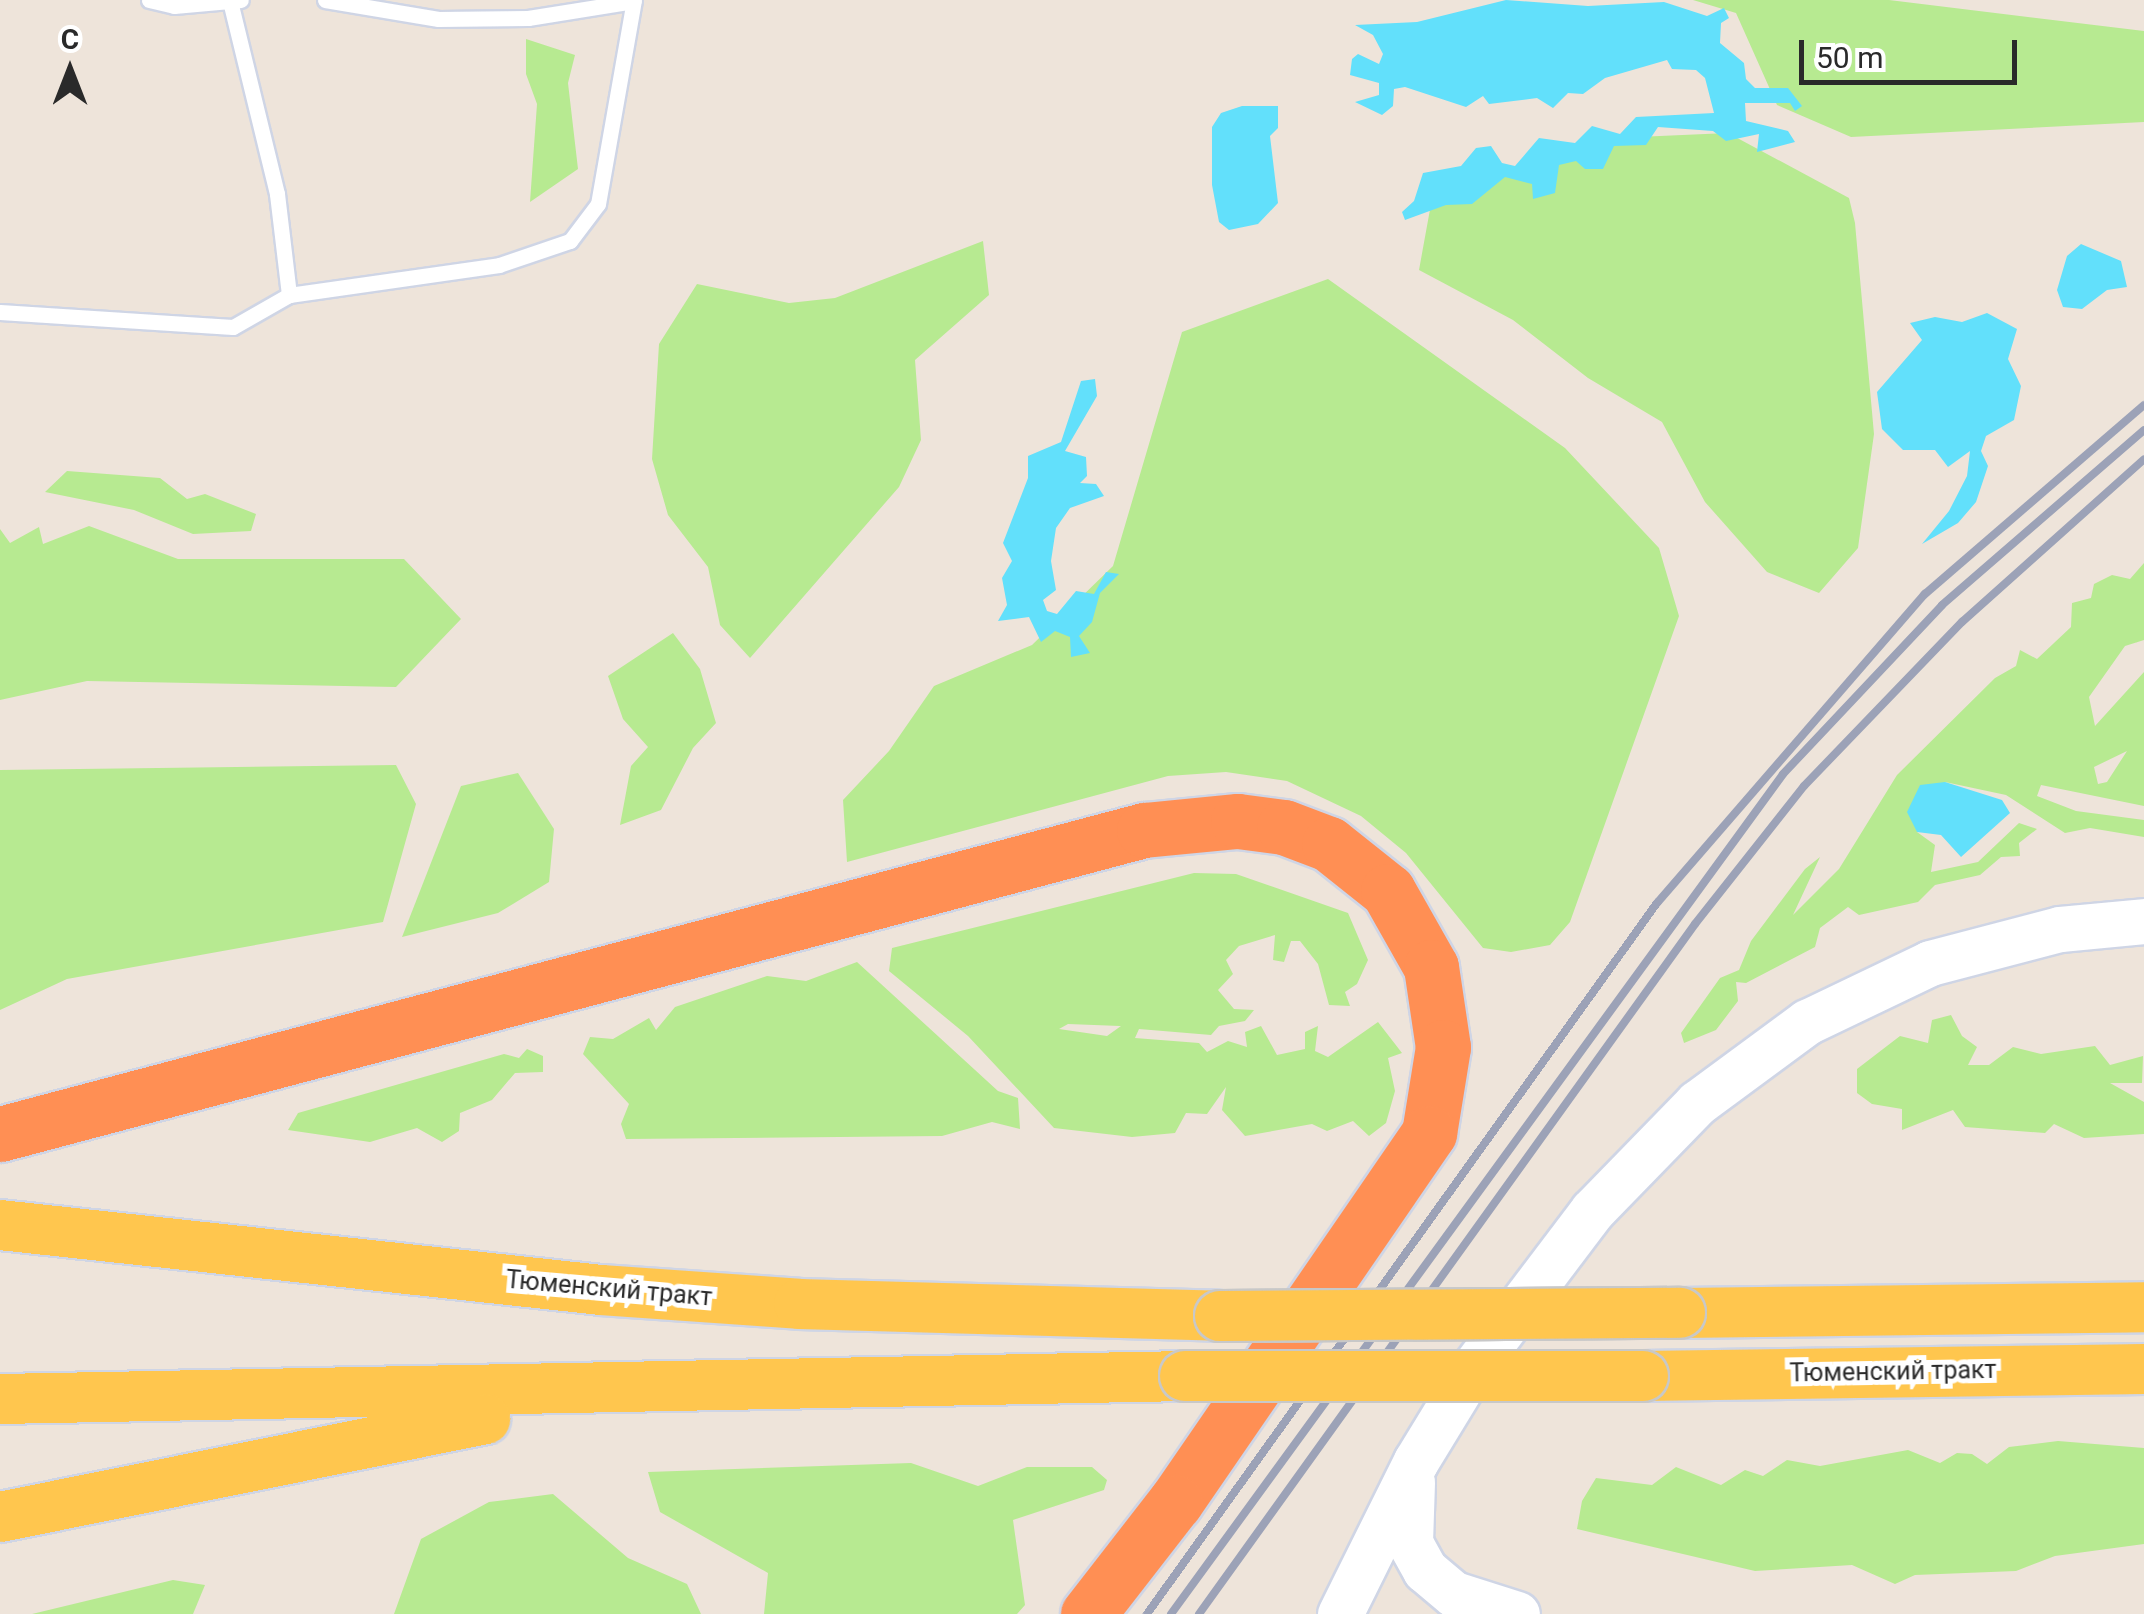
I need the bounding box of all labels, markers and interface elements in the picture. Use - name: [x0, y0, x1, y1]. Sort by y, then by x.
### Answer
- north arrow: [20, 20, 120, 120]
- scale bar: [1804, 20, 2022, 82]
- text: С: [61, 23, 79, 56]
- text: 50 m: [1816, 40, 1883, 75]
- street label: Тюменский тракт: [505, 1265, 713, 1313]
- street label: Тюменский тракт: [1789, 1355, 1997, 1389]

